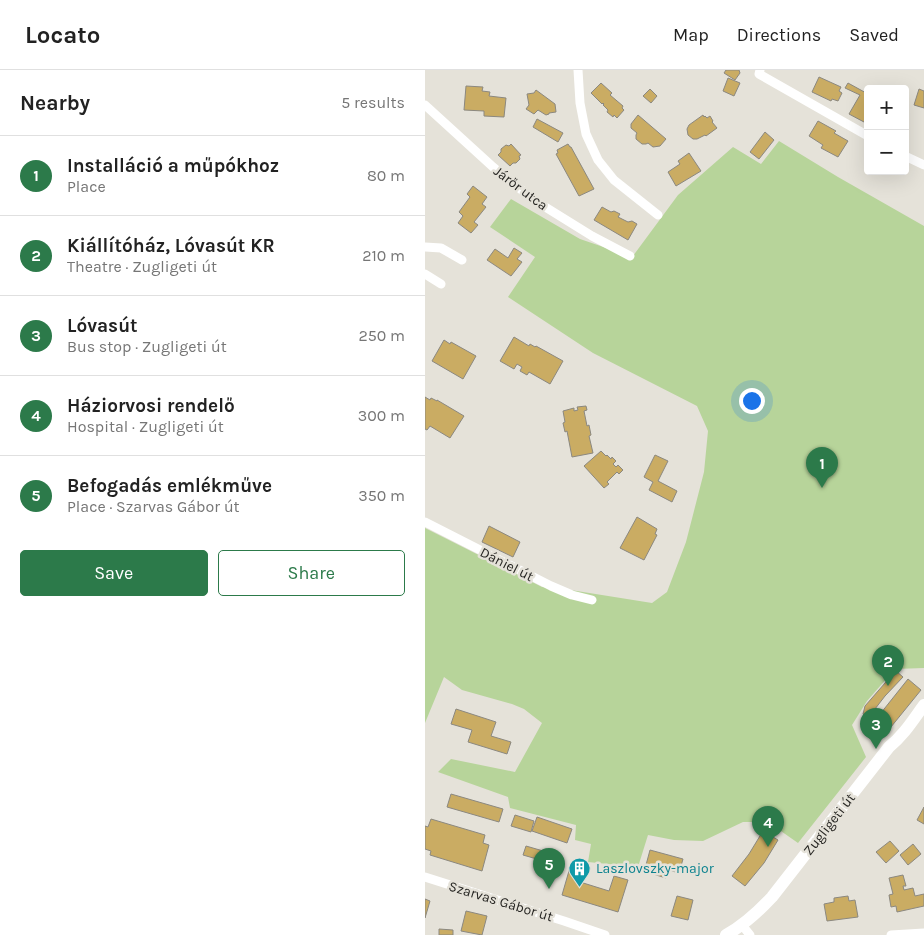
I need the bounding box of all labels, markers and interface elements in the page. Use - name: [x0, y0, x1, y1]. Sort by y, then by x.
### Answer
- text: Locato: [25, 21, 100, 49]
- text: Map: [673, 24, 709, 46]
- text: Directions: [737, 24, 821, 46]
- text: Saved: [849, 24, 899, 46]
- map controls: [864, 85, 909, 175]
- button: +: [864, 85, 909, 130]
- text: Nearby: [20, 91, 90, 115]
- text: 5 results: [341, 93, 405, 112]
- button: −: [864, 130, 909, 175]
- text: Installáció a műpókhoz: [67, 155, 279, 177]
- street label: Járőr utca: [490, 163, 551, 214]
- text: 1: [33, 166, 39, 185]
- text: 80 m: [367, 166, 405, 185]
- text: Place: [67, 177, 106, 196]
- text: Kiállítóház, Lóvasút KR: [67, 235, 275, 257]
- text: 2: [31, 246, 41, 265]
- text: 210 m: [362, 246, 405, 265]
- text: Theatre · Zugligeti út: [67, 257, 217, 276]
- text: Lóvasút: [67, 315, 138, 337]
- text: 3: [31, 326, 41, 345]
- text: 250 m: [358, 326, 405, 345]
- text: Bus stop · Zugligeti út: [67, 337, 227, 356]
- your location: [739, 388, 765, 414]
- text: Háziorvosi rendelő: [67, 395, 235, 417]
- text: 4: [31, 406, 41, 425]
- text: 300 m: [358, 406, 405, 425]
- text: Hospital · Zugligeti út: [67, 417, 224, 436]
- pin: 1: [806, 447, 838, 488]
- text: Befogadás emlékműve: [67, 475, 272, 497]
- text: 5: [31, 486, 41, 505]
- text: 350 m: [358, 486, 405, 505]
- text: Place · Szarvas Gábor út: [67, 497, 240, 516]
- street label: Dániel út: [477, 544, 536, 585]
- button: Save: [20, 550, 208, 596]
- button: Share: [218, 550, 405, 596]
- pin: 2: [872, 645, 904, 686]
- pin: 3: [860, 708, 892, 749]
- street label: Zugligeti út: [800, 790, 859, 859]
- pin: 4: [752, 806, 784, 847]
- pin: 5: [533, 848, 565, 889]
- building icon: Laszlovszky-major: [568, 856, 592, 887]
- place label: Laszlovszky-major: [596, 860, 715, 877]
- street label: Szarvas Gábor út: [447, 878, 555, 925]

